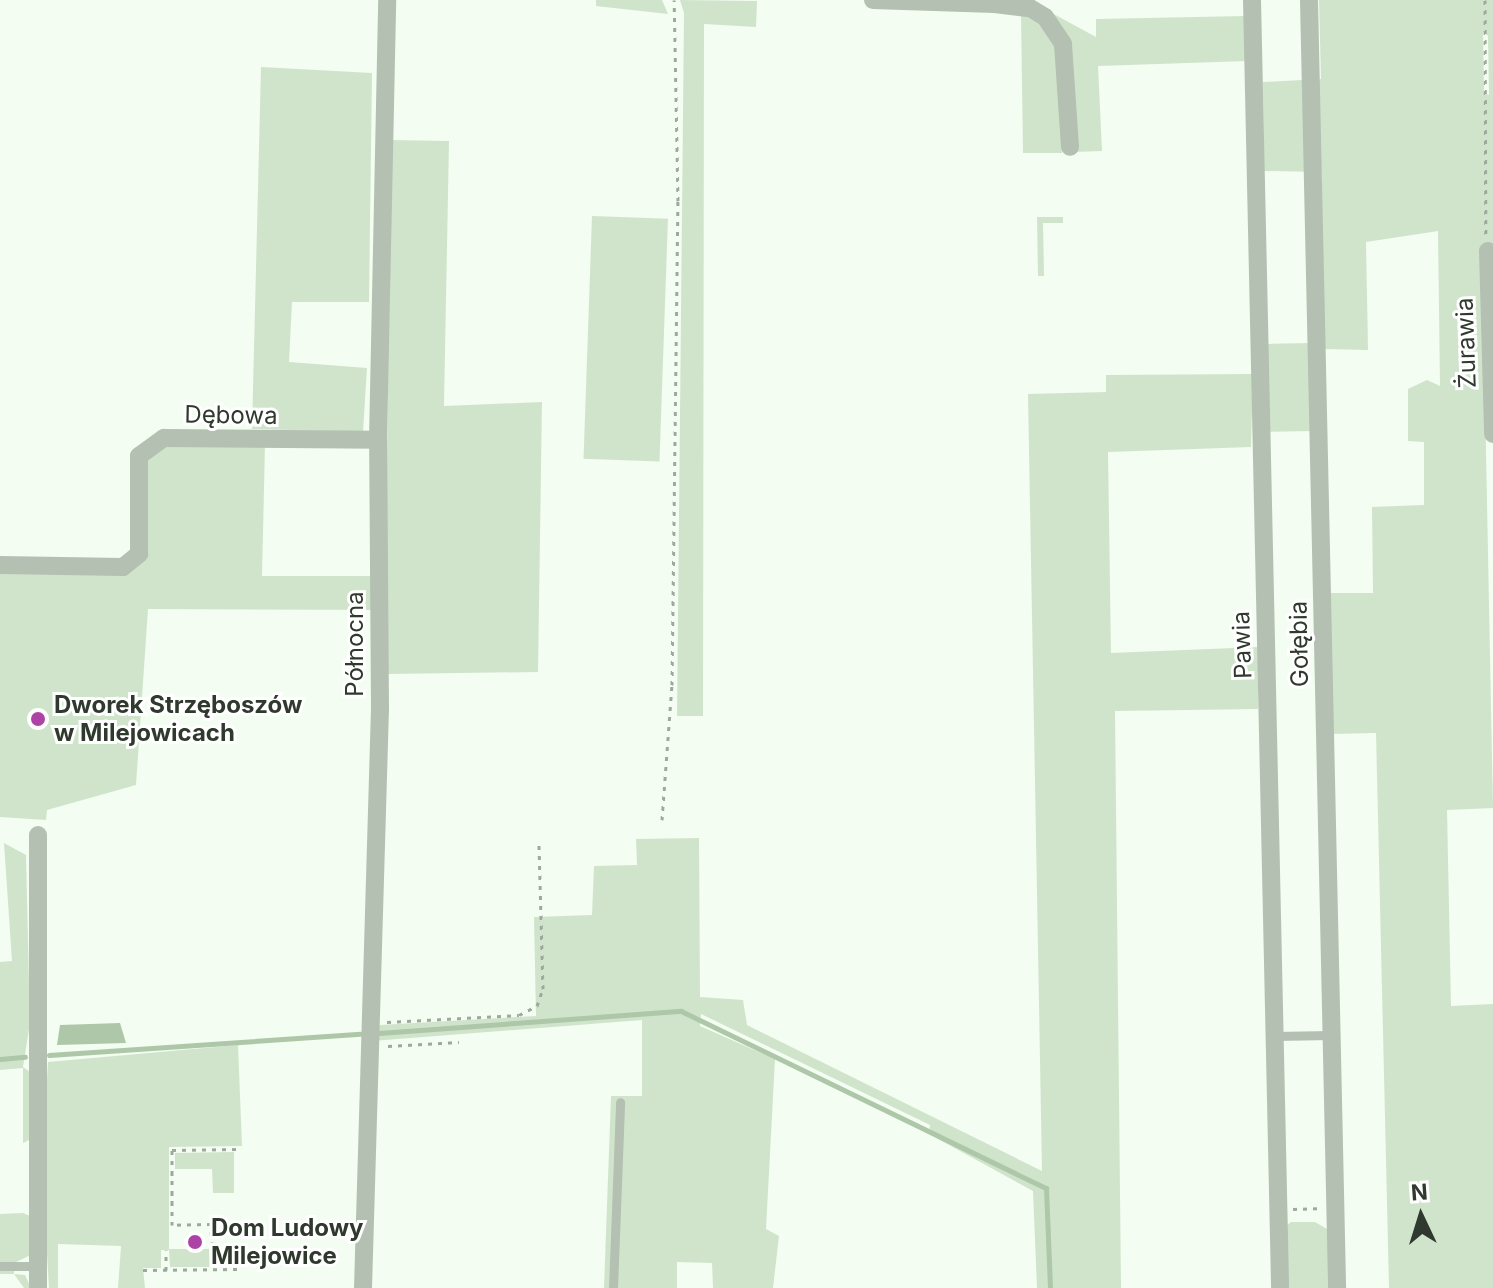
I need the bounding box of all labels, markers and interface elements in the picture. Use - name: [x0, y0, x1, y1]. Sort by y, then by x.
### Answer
- street label: Żurawia: [1450, 297, 1482, 389]
- street label: Dębowa: [184, 400, 278, 430]
- street label: Północna: [341, 591, 369, 697]
- street label: Gołębia: [1284, 601, 1314, 687]
- street label: Pawia: [1226, 611, 1258, 679]
- place label: Dworek Strzęboszów w Milejowicach: [54, 691, 302, 747]
- marker: Dworek Strzęboszów w Milejowicach: [29, 710, 47, 728]
- north arrow: [1381, 1176, 1461, 1256]
- text: N: [1410, 1179, 1429, 1206]
- place label: Dom Ludowy Milejowice: [211, 1214, 364, 1270]
- marker: Dom Ludowy Milejowice: [186, 1233, 204, 1251]

